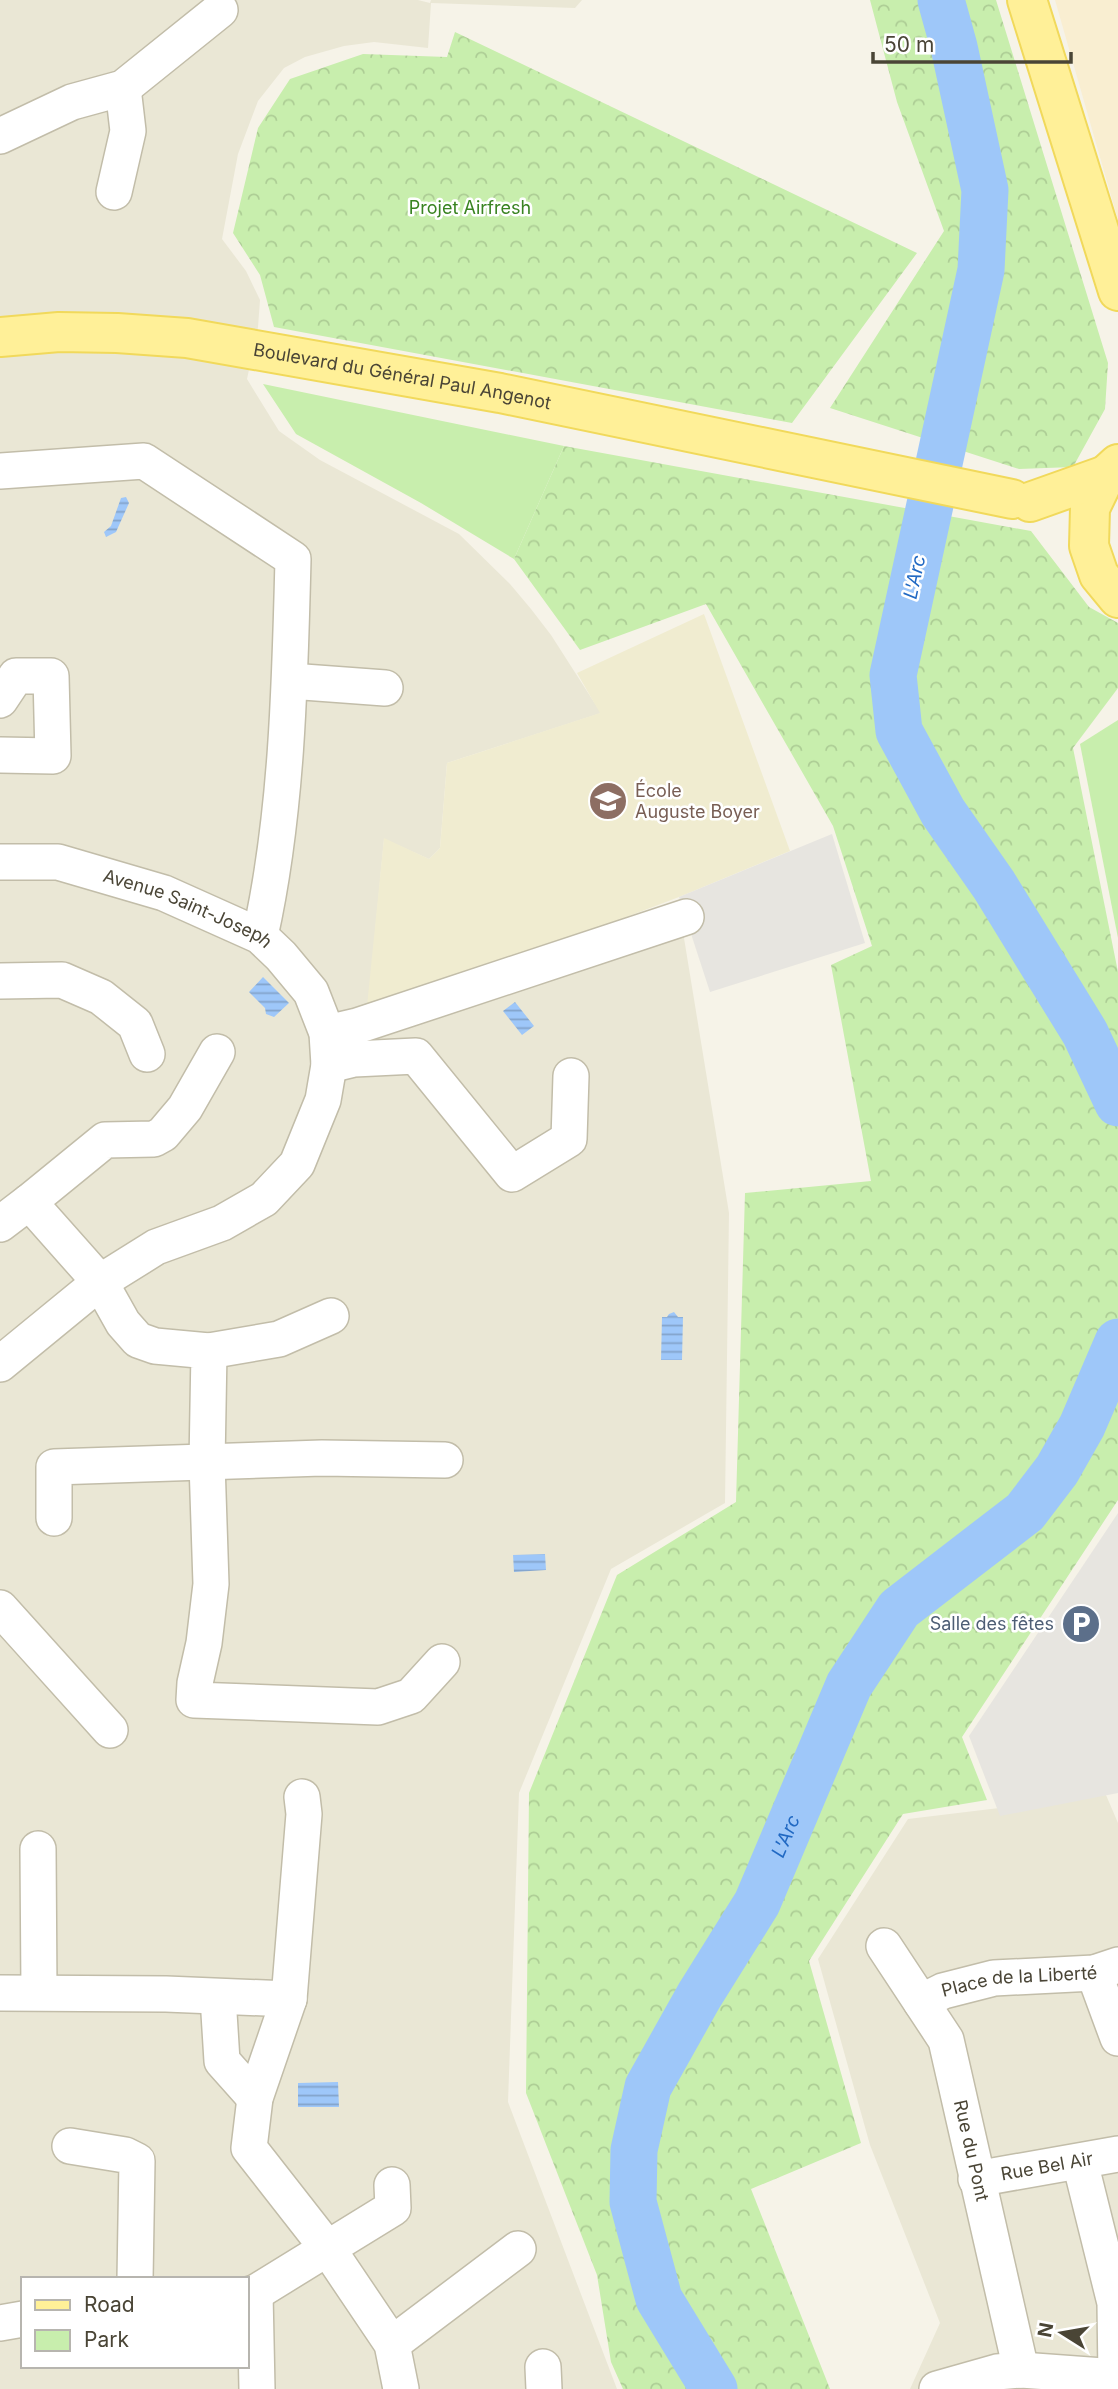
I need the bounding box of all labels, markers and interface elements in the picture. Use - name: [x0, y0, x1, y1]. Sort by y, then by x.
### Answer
- scale bar: [873, 21, 1071, 65]
- text: 50 m: [884, 32, 934, 57]
- park label: Projet Airfresh: [409, 197, 531, 218]
- street label: Boulevard du Général Paul Angenot: [252, 339, 553, 413]
- water label: L'Arc: [899, 553, 930, 601]
- place label: École Auguste Boyer: [635, 779, 760, 822]
- school or university icon: École Auguste Boyer: [587, 780, 629, 822]
- street label: Avenue Saint-Joseph: [101, 865, 277, 952]
- parking icon: Salle des fêtes: [1060, 1603, 1102, 1645]
- place label: Salle des fêtes: [930, 1613, 1054, 1634]
- water label: L'Arc: [767, 1811, 805, 1861]
- street label: Place de la Liberté: [939, 1962, 1098, 2001]
- street label: Rue du Pont: [950, 2098, 993, 2203]
- street label: Rue Bel Air: [999, 2148, 1095, 2184]
- legend: [21, 2277, 248, 2368]
- text: Road: [84, 2292, 135, 2317]
- north arrow: [1027, 2298, 1097, 2368]
- text: N: [1033, 2321, 1058, 2339]
- text: Park: [84, 2327, 129, 2352]

